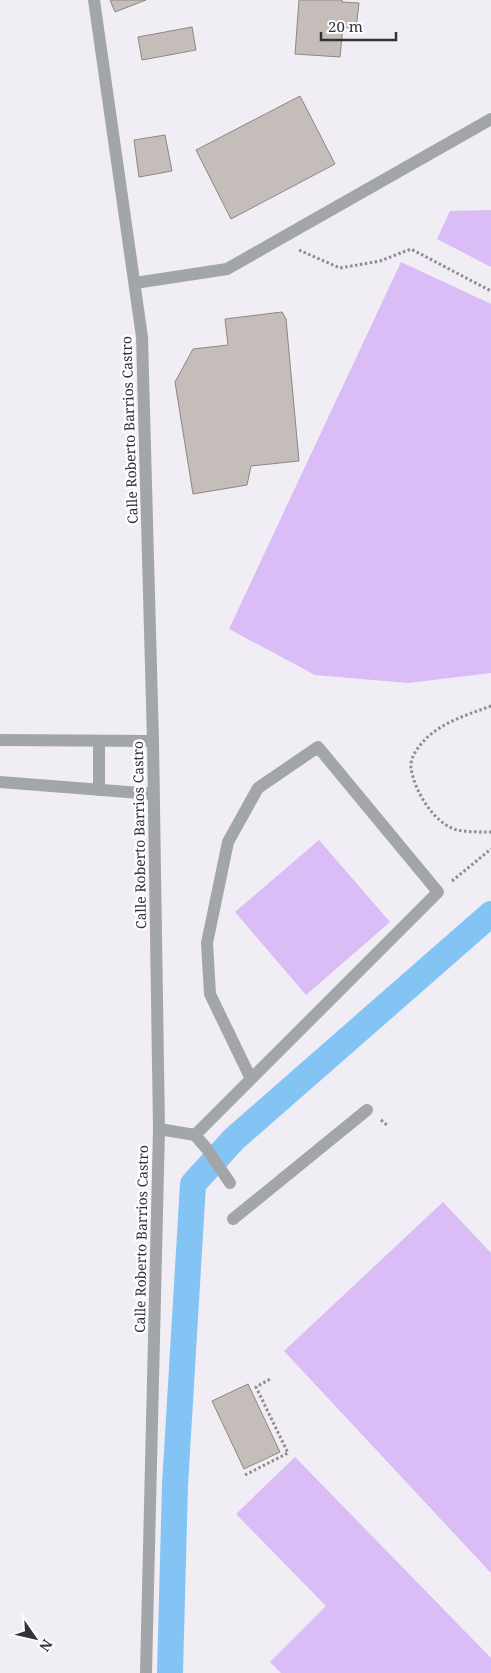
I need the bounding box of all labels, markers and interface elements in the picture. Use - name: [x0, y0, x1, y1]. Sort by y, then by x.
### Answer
- scale bar: [321, 10, 396, 42]
- text: 20 m: [328, 16, 363, 36]
- street label: Calle Roberto Barrios Castro: [116, 336, 142, 524]
- street label: Calle Roberto Barrios Castro: [128, 741, 150, 929]
- street label: Calle Roberto Barrios Castro: [130, 1145, 152, 1333]
- north arrow: [10, 1613, 60, 1663]
- text: N: [35, 1636, 57, 1655]

